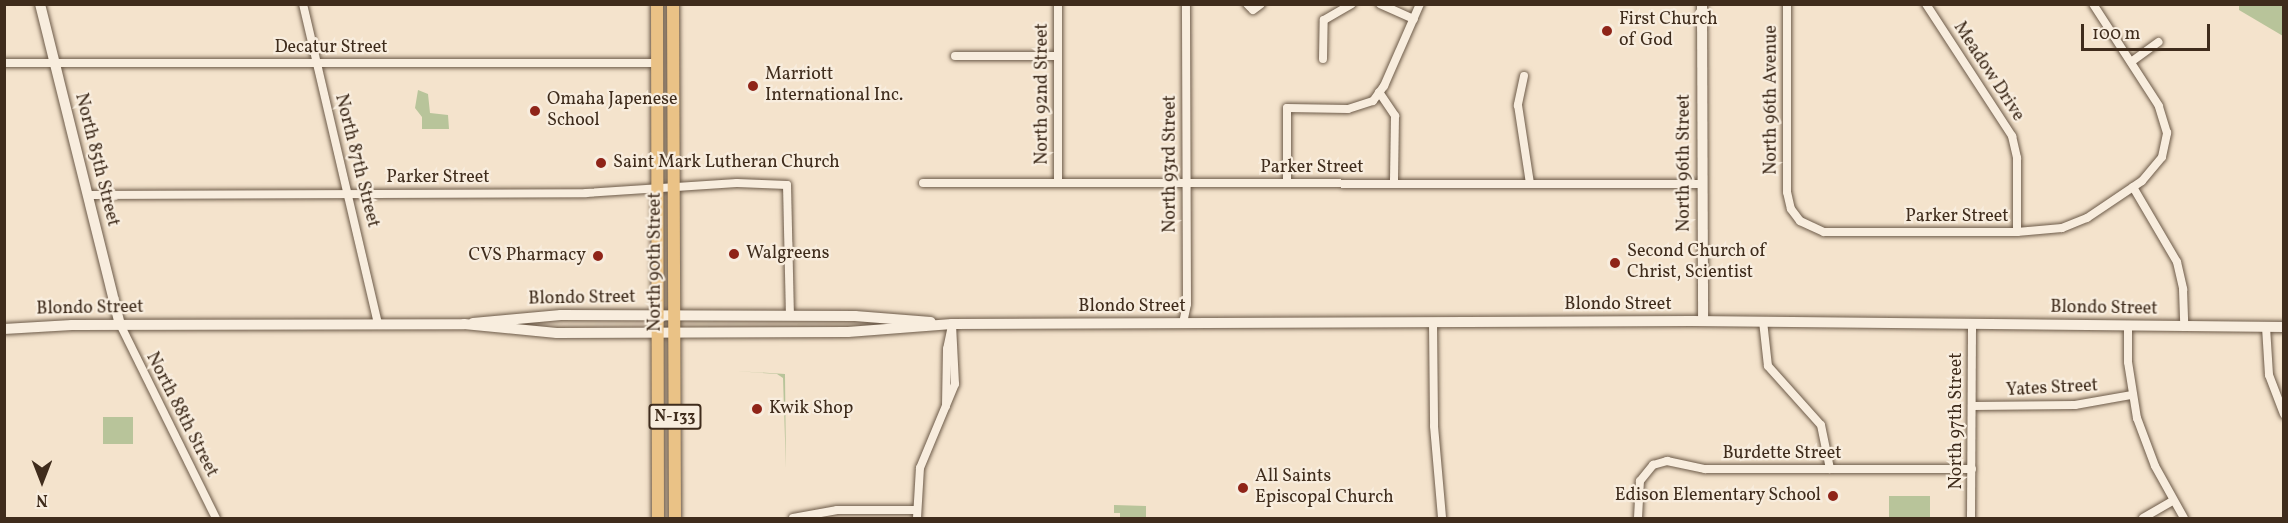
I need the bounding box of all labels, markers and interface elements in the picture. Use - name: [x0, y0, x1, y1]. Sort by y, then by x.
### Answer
- place label: First Church of God: [1619, 10, 1718, 52]
- scale bar: [2084, 12, 2213, 50]
- street label: Meadow Drive: [1948, 18, 2028, 126]
- text: 100 m: [2092, 22, 2141, 47]
- street label: North 92nd Street: [1032, 23, 1054, 165]
- marker: First Church of God: [1600, 24, 1614, 38]
- street label: North 96th Avenue: [1761, 25, 1783, 175]
- street label: Decatur Street: [274, 37, 388, 59]
- place label: Marriott International Inc.: [765, 65, 903, 107]
- marker: Marriott International Inc.: [746, 79, 760, 93]
- place label: Omaha Japenese School: [547, 90, 678, 132]
- street label: North 85th Street: [69, 91, 123, 229]
- street label: North 87th Street: [329, 92, 383, 230]
- street label: North 96th Street: [1674, 94, 1696, 232]
- street label: North 93rd Street: [1160, 95, 1182, 233]
- marker: Omaha Japenese School: [528, 104, 542, 118]
- place label: Saint Mark Lutheran Church: [613, 152, 840, 174]
- marker: Saint Mark Lutheran Church: [594, 156, 608, 170]
- street label: Parker Street: [1260, 157, 1364, 179]
- street label: Parker Street: [386, 167, 490, 189]
- street label: North 90th Street: [645, 192, 667, 332]
- street label: Parker Street: [1905, 206, 2009, 228]
- place label: Second Church of Christ, Scientist: [1627, 242, 1765, 284]
- place label: Walgreens: [746, 243, 829, 265]
- place label: CVS Pharmacy: [469, 245, 586, 267]
- marker: Walgreens: [727, 247, 741, 261]
- marker: CVS Pharmacy: [591, 249, 605, 263]
- marker: Second Church of Christ, Scientist: [1608, 256, 1622, 270]
- street label: Blondo Street: [528, 287, 636, 311]
- street label: Blondo Street: [1564, 294, 1672, 316]
- street label: Blondo Street: [1078, 296, 1186, 318]
- street label: Blondo Street: [36, 297, 144, 321]
- street label: Blondo Street: [2050, 297, 2158, 321]
- street label: North 88th Street: [140, 349, 222, 481]
- street label: North 97th Street: [1946, 352, 1968, 490]
- street label: Yates Street: [2005, 376, 2099, 402]
- place label: Kwik Shop: [769, 398, 853, 420]
- marker: Kwik Shop: [750, 402, 764, 416]
- road number: N-133: [648, 404, 702, 430]
- street label: Burdette Street: [1722, 443, 1842, 465]
- north arrow: [12, 451, 72, 511]
- place label: All Saints Episcopal Church: [1255, 467, 1394, 510]
- marker: All Saints Episcopal Church: [1236, 481, 1250, 495]
- place label: Edison Elementary School: [1614, 485, 1821, 507]
- text: N: [36, 488, 48, 510]
- marker: Edison Elementary School: [1826, 489, 1840, 503]

